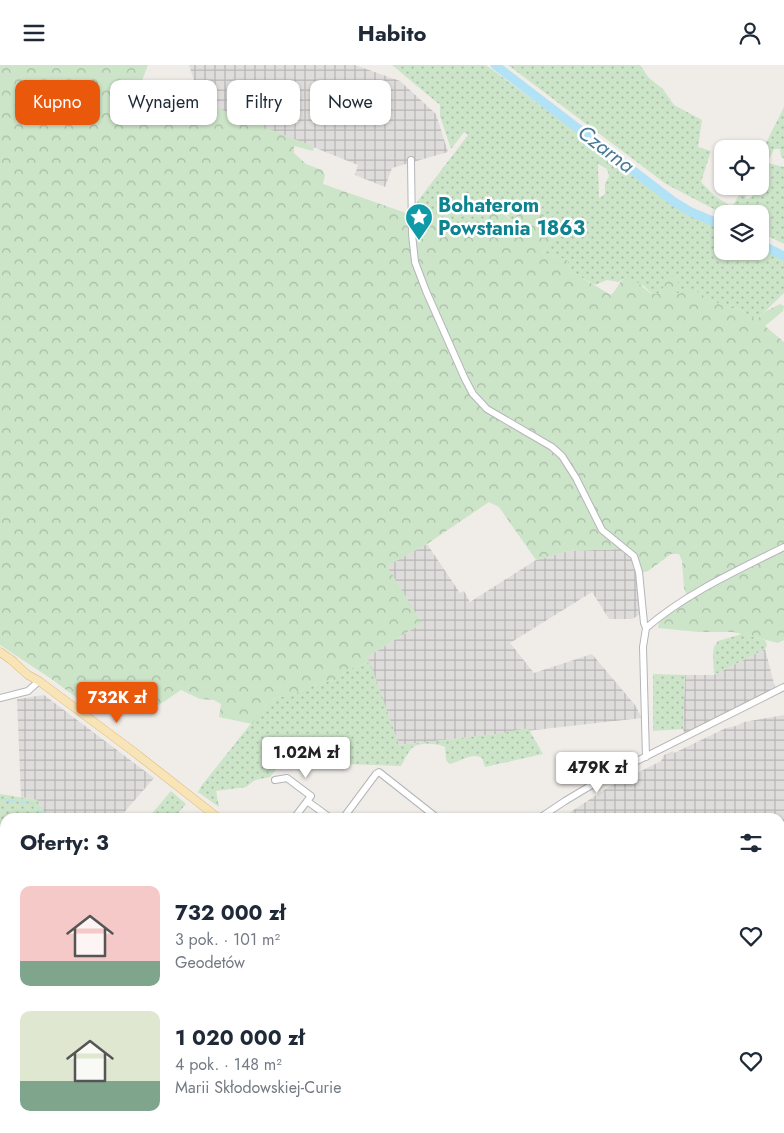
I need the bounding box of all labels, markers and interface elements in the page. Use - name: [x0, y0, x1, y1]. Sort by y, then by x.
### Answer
- text: Habito: [358, 17, 426, 49]
- icon: menu: [20, 19, 48, 47]
- icon: person: [736, 19, 764, 47]
- chip: Kupno: [15, 80, 100, 125]
- chip: Wynajem: [110, 80, 217, 125]
- chip: Filtry: [227, 80, 300, 125]
- chip: Nowe: [310, 80, 391, 125]
- water label: Czarna: [571, 118, 641, 181]
- map controls: [714, 140, 769, 260]
- button: locate: [714, 140, 769, 195]
- place label: Bohaterom Powstania 1863: [438, 191, 585, 243]
- place icon: Bohaterom Powstania 1863: [404, 202, 434, 241]
- button: layers: [714, 205, 769, 260]
- pin: 732K zł: [71, 681, 163, 724]
- text: 732K zł: [88, 686, 146, 709]
- pin: 1.02M zł: [254, 737, 358, 779]
- text: 1.02M zł: [273, 741, 339, 764]
- pin: 479K zł: [551, 751, 643, 794]
- text: 479K zł: [567, 756, 627, 779]
- text: Oferty: 3: [20, 828, 109, 858]
- icon: filters: [737, 829, 765, 857]
- text: 732 000 zł: [175, 898, 285, 928]
- icon: home: [60, 906, 120, 966]
- icon: heart: [737, 922, 765, 950]
- text: 3 pok. · 101 m²: [175, 928, 280, 951]
- text: Geodetów: [175, 951, 245, 974]
- text: 1 020 000 zł: [175, 1023, 305, 1053]
- icon: home: [60, 1031, 120, 1091]
- icon: heart: [737, 1047, 765, 1075]
- text: 4 pok. · 148 m²: [175, 1053, 282, 1076]
- text: Marii Skłodowskiej-Curie: [175, 1076, 341, 1099]

